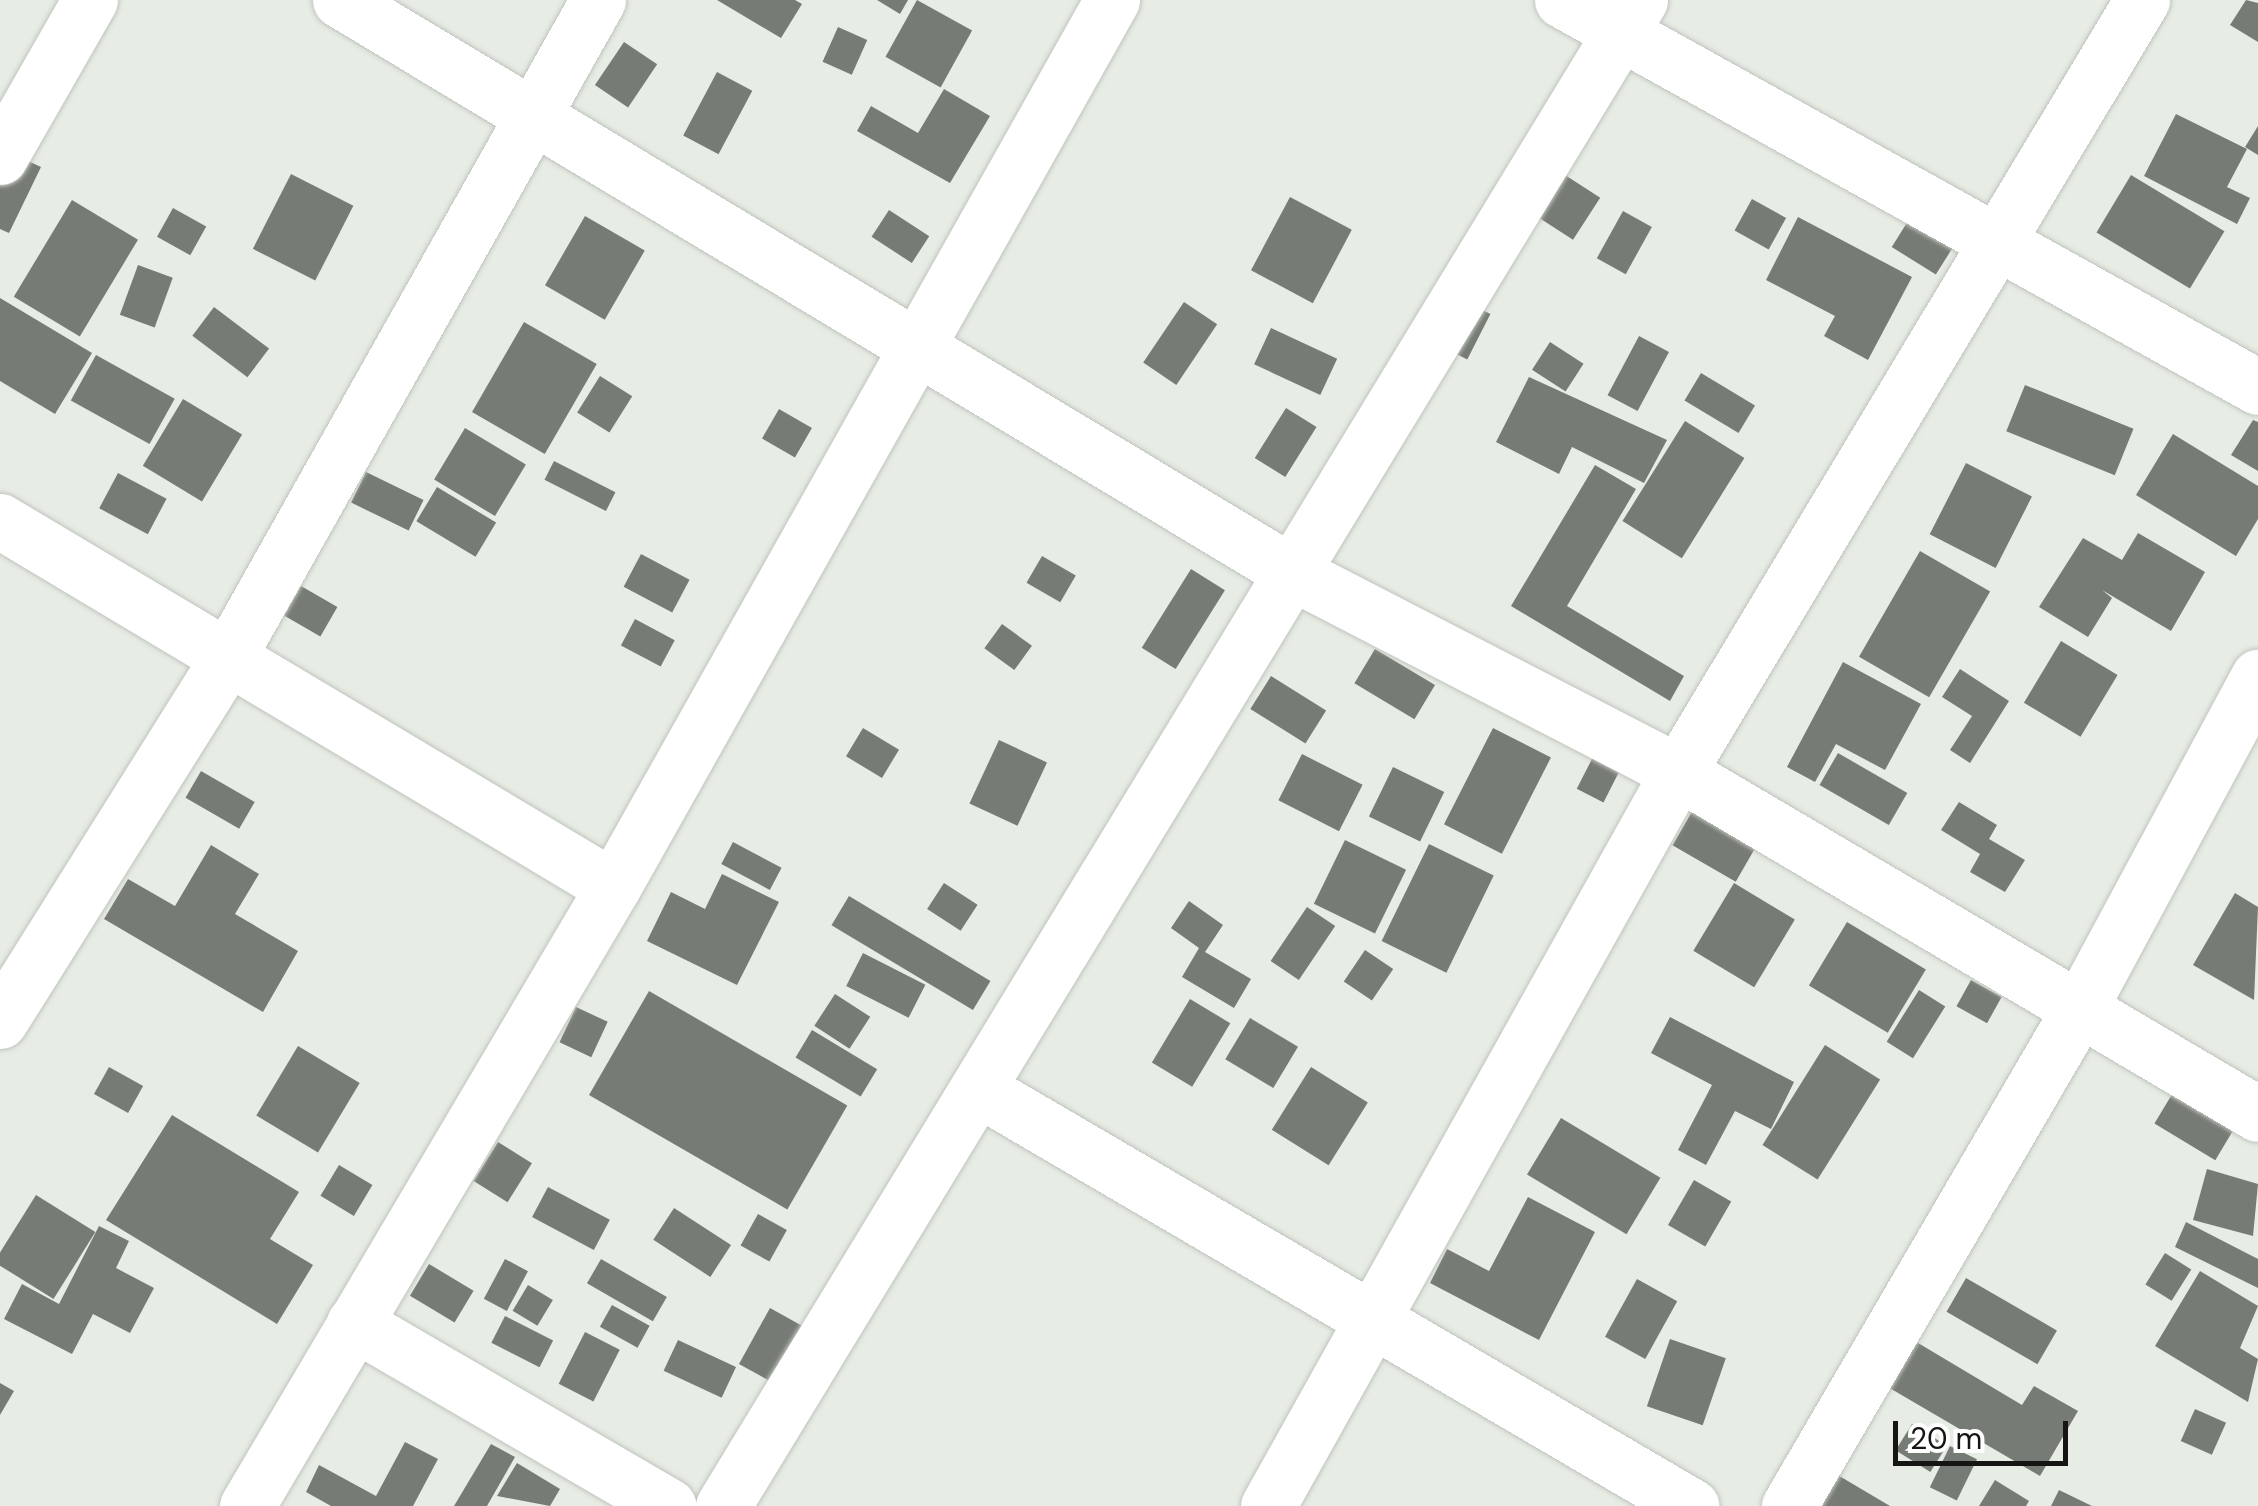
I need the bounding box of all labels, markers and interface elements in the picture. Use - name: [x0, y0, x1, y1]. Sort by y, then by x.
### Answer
- scale bar: [1898, 1401, 2073, 1463]
- text: 20 m: [1910, 1419, 1982, 1458]

